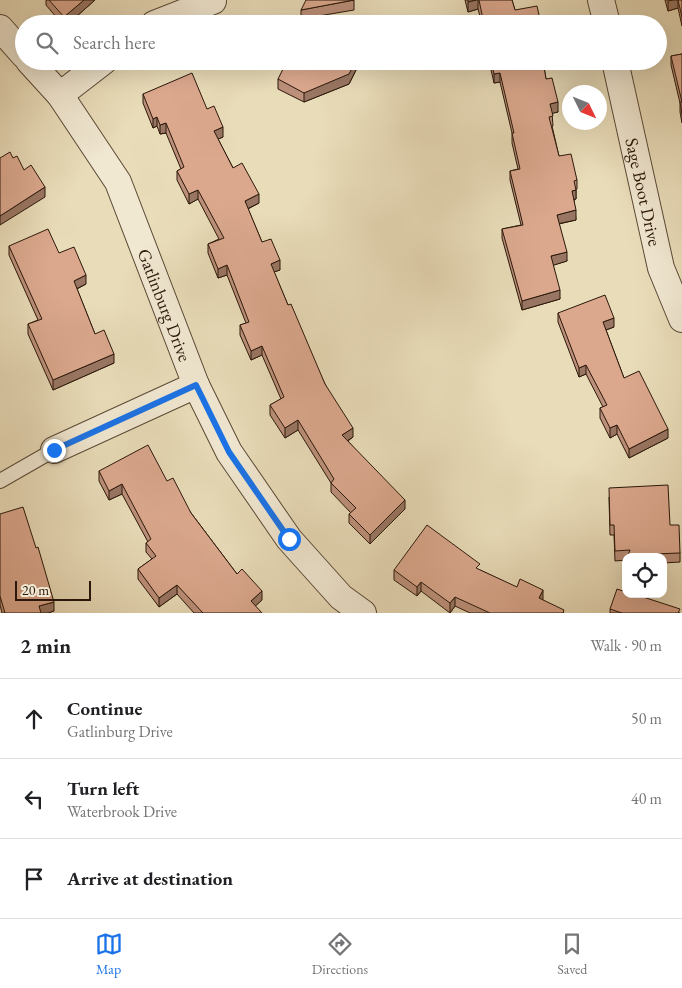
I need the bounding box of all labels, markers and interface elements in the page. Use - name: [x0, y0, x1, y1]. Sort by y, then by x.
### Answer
- search box: [15, 15, 667, 70]
- icon: search: [33, 29, 61, 57]
- text: Search here: [73, 30, 155, 55]
- north arrow: [562, 85, 607, 130]
- street label: Sage Boot Drive: [621, 136, 667, 248]
- street label: Gatlinburg Drive: [133, 245, 197, 364]
- route end: [43, 439, 66, 462]
- route start: [278, 528, 301, 551]
- map controls: [622, 553, 667, 598]
- button: locate: [622, 553, 667, 598]
- scale bar: [15, 578, 91, 601]
- text: 20 m: [22, 581, 49, 599]
- text: 2 min: [20, 632, 71, 659]
- text: Walk · 90 m: [591, 635, 662, 656]
- text: Continue: [67, 696, 142, 721]
- icon: ahead: [20, 705, 48, 733]
- text: 50 m: [631, 708, 662, 729]
- text: Gatlinburg Drive: [67, 721, 173, 742]
- text: Turn left: [67, 776, 139, 801]
- icon: left: [20, 785, 48, 813]
- text: 40 m: [631, 788, 662, 809]
- text: Waterbrook Drive: [67, 801, 177, 822]
- icon: arrive: [20, 865, 48, 893]
- text: Arrive at destination: [67, 866, 233, 891]
- tab: Map: [95, 930, 123, 978]
- tab: Directions: [312, 930, 368, 978]
- tab: Saved: [557, 930, 587, 978]

